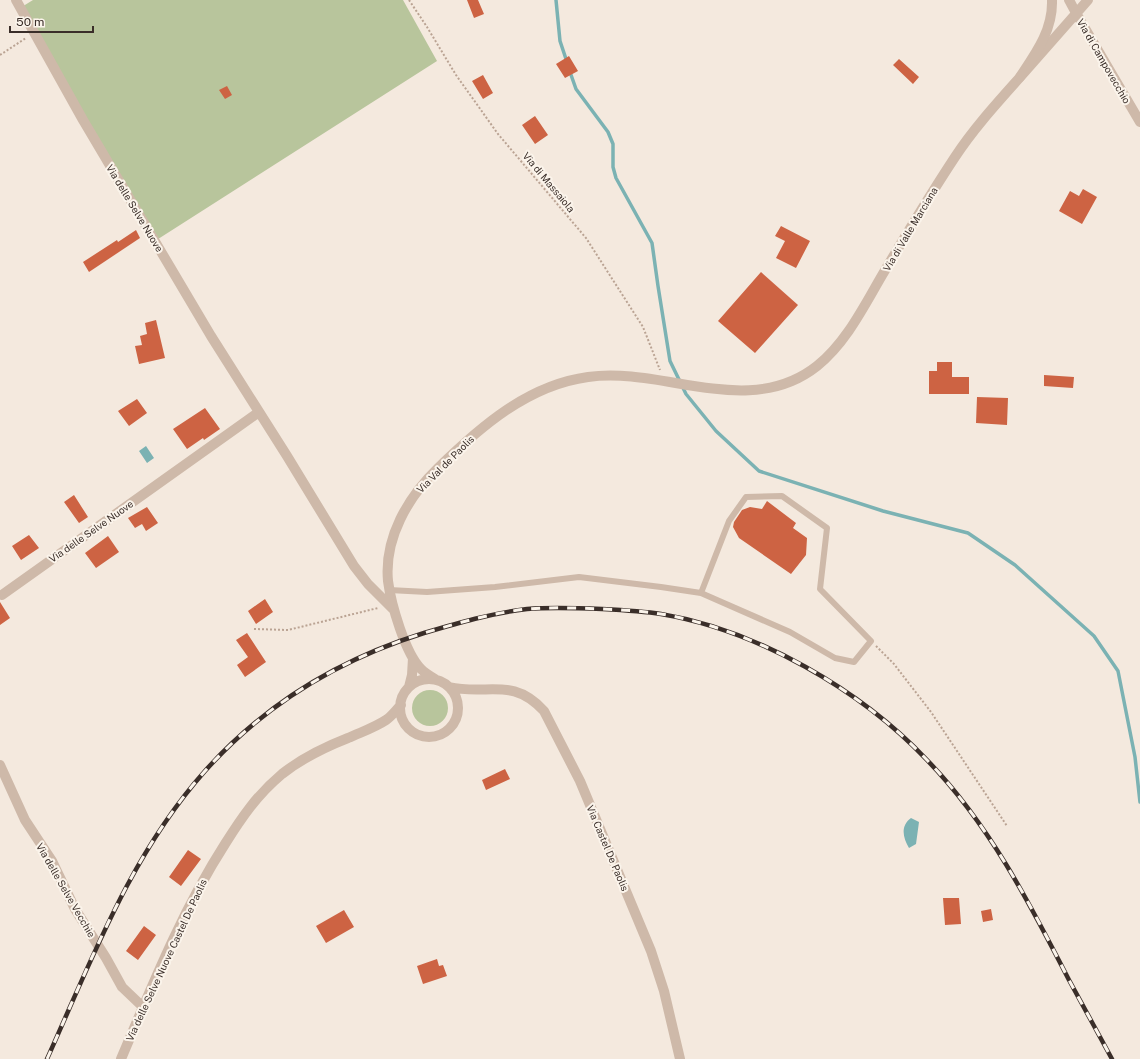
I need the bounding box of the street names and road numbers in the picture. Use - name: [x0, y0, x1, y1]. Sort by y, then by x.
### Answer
- street label: Via di Campovecchio: [1075, 17, 1133, 106]
- street label: Via di Massaiola: [520, 150, 578, 214]
- street label: Via delle Selve Nuove: [104, 162, 166, 254]
- street label: Via di Valle Marciana: [880, 185, 940, 273]
- street label: Via Val de Paolis: [414, 433, 476, 495]
- street label: Via delle Selve Nuove: [47, 497, 136, 565]
- street label: Via Castel De Paolis: [584, 803, 632, 893]
- street label: Via delle Selve Vecchie: [34, 841, 98, 940]
- street label: Via delle Selve Nuove Castel De Paolis: [123, 877, 209, 1043]

